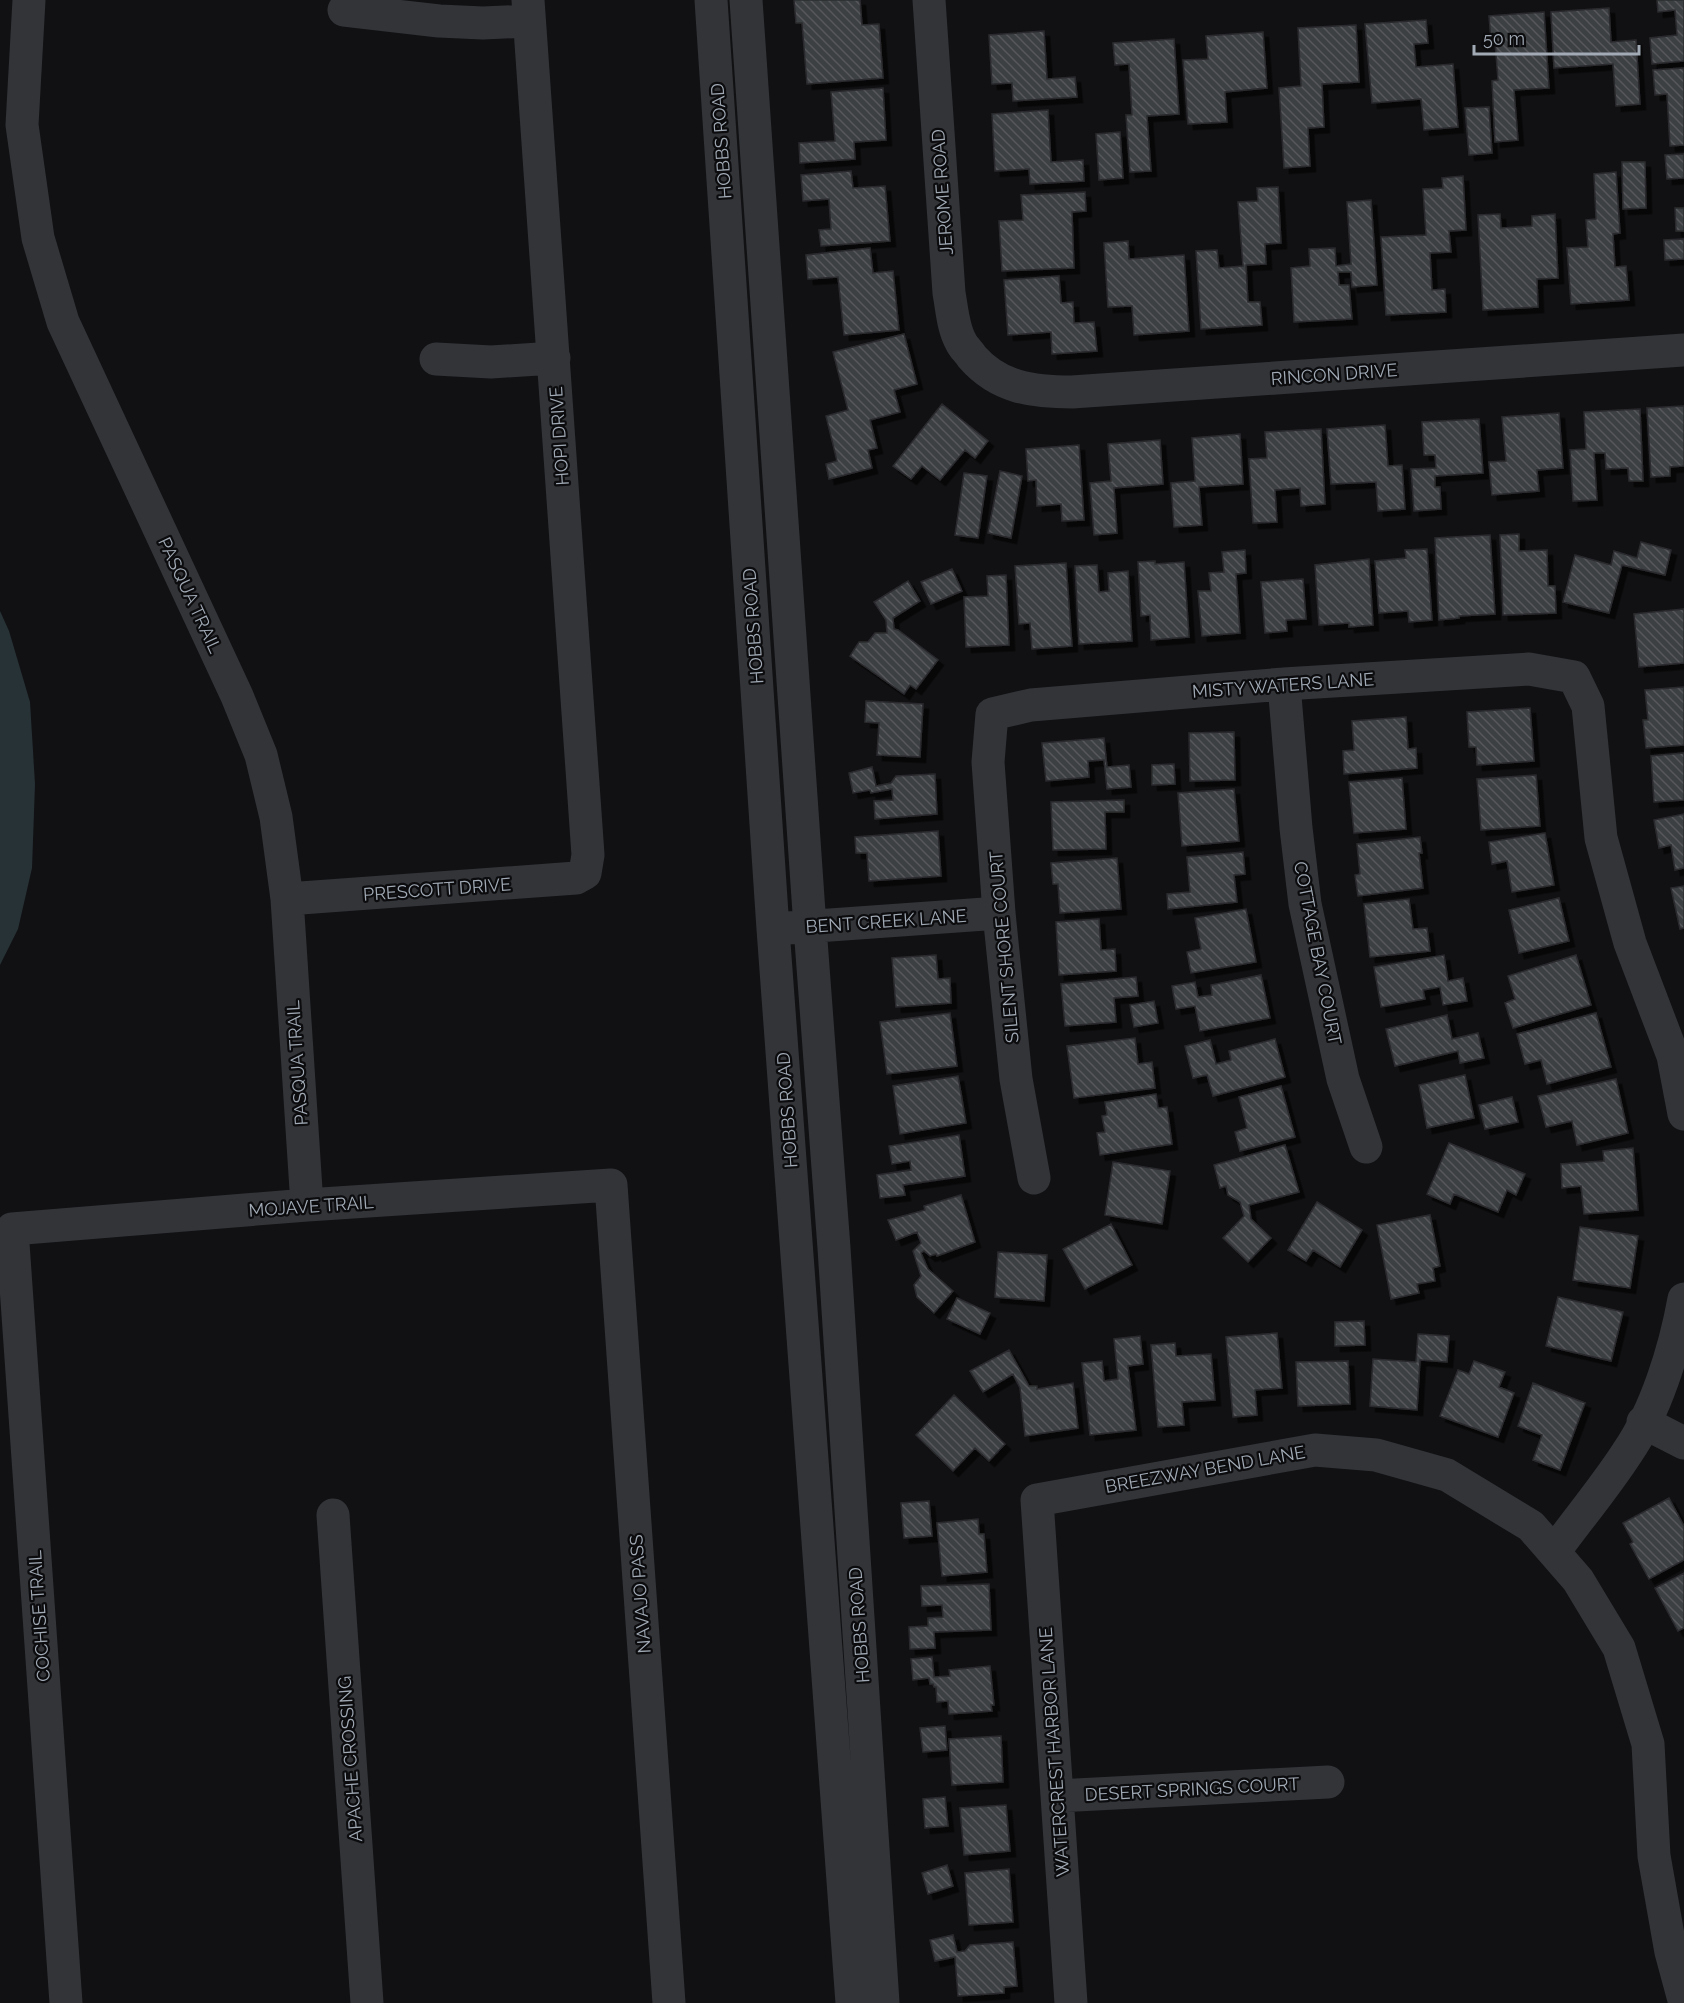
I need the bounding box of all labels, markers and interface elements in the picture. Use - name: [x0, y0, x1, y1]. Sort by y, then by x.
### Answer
- scale bar: [1474, 18, 1639, 56]
- text: 50 m: [1483, 28, 1525, 49]
- street label: HOBBS ROAD: [706, 82, 736, 200]
- street label: JEROME ROAD: [927, 128, 957, 256]
- street label: RINCON DRIVE: [1270, 359, 1398, 389]
- street label: HOPI DRIVE: [545, 386, 573, 486]
- street label: PASQUA TRAIL: [154, 534, 226, 657]
- street label: HOBBS ROAD: [738, 567, 768, 685]
- street label: MISTY WATERS LANE: [1191, 668, 1375, 702]
- street label: SILENT SHORE COURT: [985, 850, 1023, 1044]
- street label: COTTAGE BAY COURT: [1290, 860, 1346, 1046]
- street label: PRESCOTT DRIVE: [362, 873, 512, 905]
- street label: BENT CREEK LANE: [805, 905, 967, 937]
- street label: PASQUA TRAIL: [282, 999, 312, 1126]
- street label: HOBBS ROAD: [772, 1051, 802, 1169]
- street label: MOJAVE TRAIL: [248, 1191, 375, 1221]
- street label: BREEZWAY BEND LANE: [1103, 1441, 1307, 1497]
- street label: NAVAJO PASS: [625, 1534, 655, 1654]
- street label: COCHISE TRAIL: [24, 1549, 54, 1682]
- street label: HOBBS ROAD: [844, 1566, 874, 1684]
- street label: WATERCREST HARBOR LANE: [1035, 1627, 1073, 1877]
- street label: APACHE CROSSING: [334, 1675, 366, 1843]
- street label: DESERT SPRINGS COURT: [1084, 1773, 1300, 1805]

